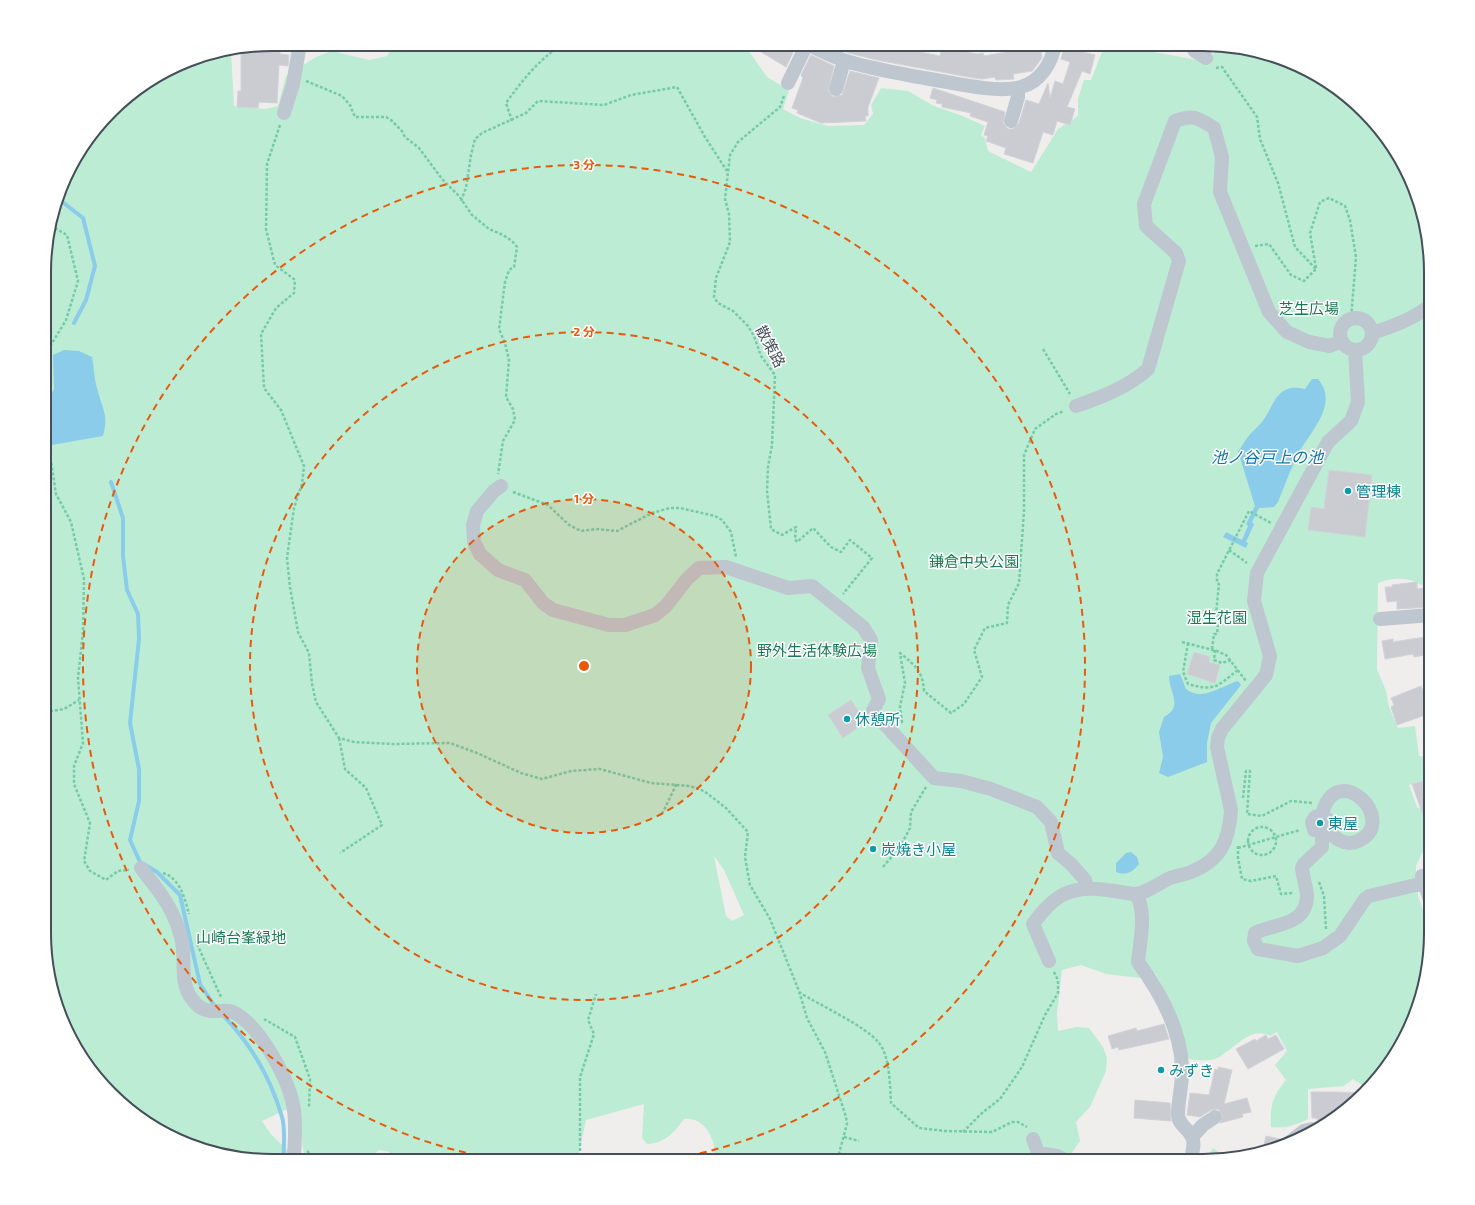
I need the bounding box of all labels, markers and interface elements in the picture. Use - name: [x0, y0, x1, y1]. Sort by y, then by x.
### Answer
- text: 3 分: [573, 157, 595, 171]
- park label: 芝生広場: [1279, 299, 1339, 317]
- street label: 散策路: [752, 322, 790, 370]
- text: 2 分: [573, 324, 595, 338]
- water label: 池ノ谷戸上の池: [1211, 447, 1325, 466]
- place label: 管理棟: [1356, 482, 1401, 500]
- marker: 管理棟: [1343, 486, 1353, 496]
- text: 1 分: [574, 491, 594, 505]
- park label: 鎌倉中央公園: [929, 552, 1019, 570]
- park label: 湿生花園: [1187, 608, 1247, 626]
- park label: 野外生活体験広場: [757, 641, 877, 659]
- centre of rings: [577, 659, 591, 673]
- place label: 休憩所: [855, 710, 900, 728]
- marker: 休憩所: [842, 714, 852, 724]
- place label: 東屋: [1328, 814, 1358, 832]
- marker: 東屋: [1315, 818, 1325, 828]
- place label: 炭焼き小屋: [881, 840, 956, 858]
- marker: 炭焼き小屋: [868, 844, 878, 854]
- park label: 山崎台峯緑地: [196, 928, 286, 946]
- place label: みずき: [1169, 1061, 1214, 1079]
- marker: みずき: [1156, 1065, 1166, 1075]

